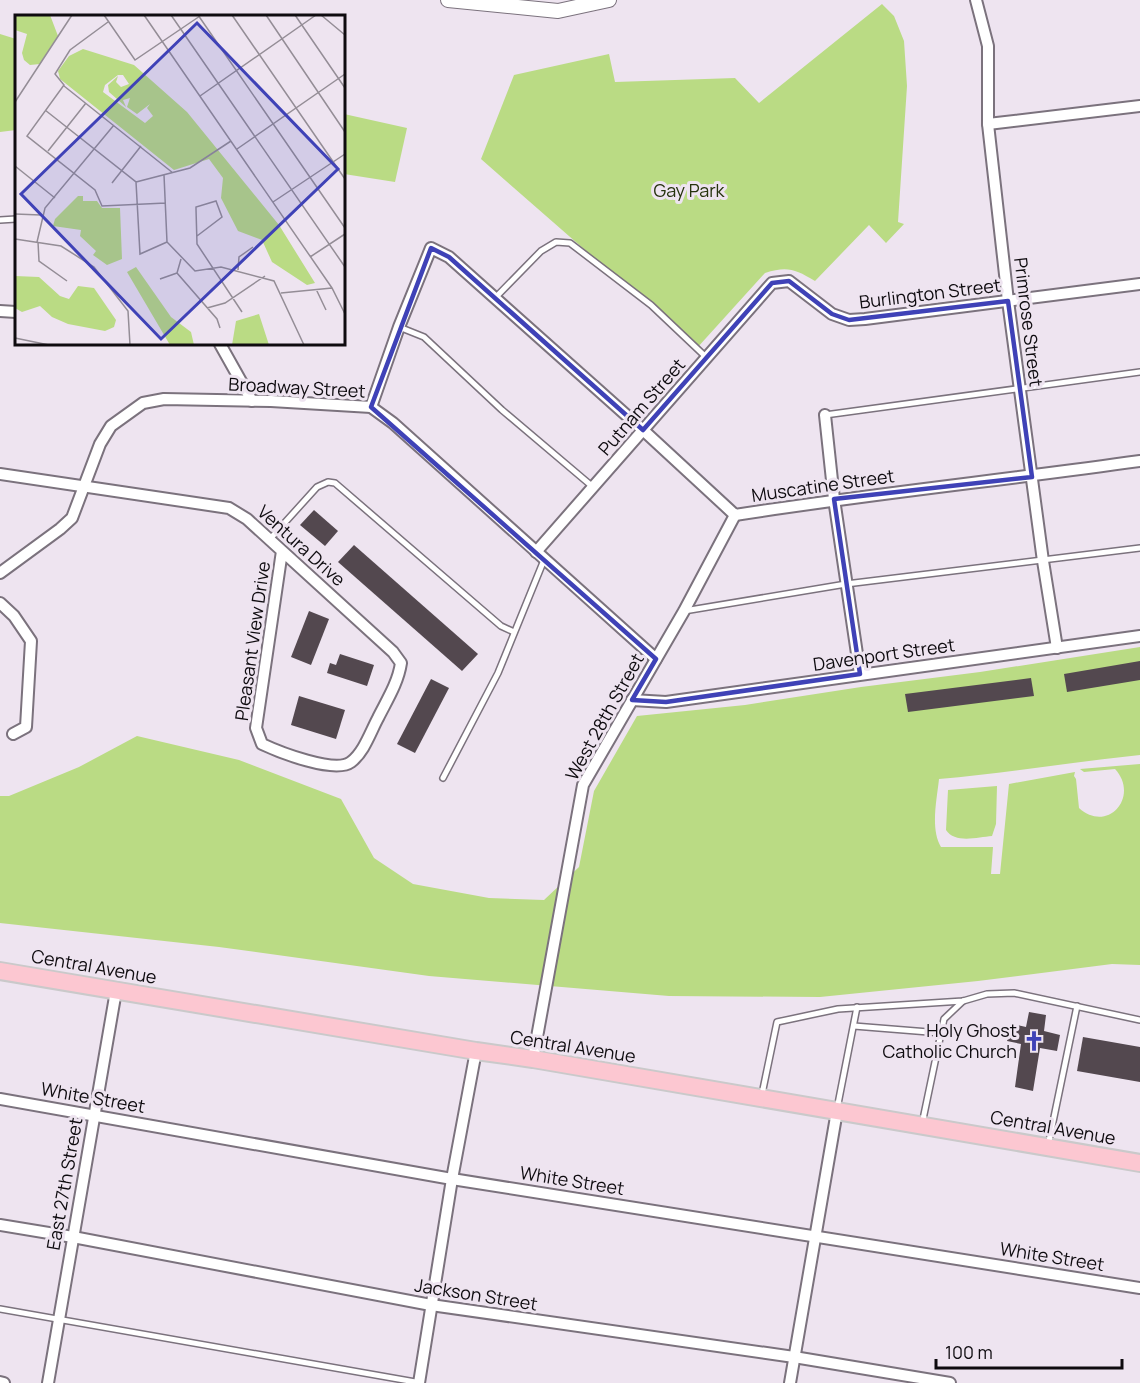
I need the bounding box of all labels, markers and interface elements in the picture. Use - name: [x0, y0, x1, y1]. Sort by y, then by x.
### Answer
- inset map: [15, 15, 345, 345]
- park label: Gay Park: [653, 178, 726, 202]
- street label: Primrose Street: [1009, 256, 1049, 388]
- street label: Burlington Street: [858, 272, 1002, 314]
- street label: Putnam Street: [592, 353, 690, 460]
- street label: Broadway Street: [228, 371, 366, 403]
- street label: Muscatine Street: [750, 463, 896, 507]
- street label: Ventura Drive: [253, 499, 351, 591]
- street label: Pleasant View Drive: [229, 560, 275, 722]
- street label: Davenport Street: [811, 632, 956, 676]
- street label: West 28th Street: [559, 649, 649, 784]
- street label: Central Avenue: [30, 943, 159, 989]
- place label: Holy Ghost Catholic Church: [882, 1018, 1017, 1063]
- street label: Central Avenue: [509, 1024, 638, 1068]
- church icon: Holy Ghost Catholic Church: [1022, 1029, 1046, 1053]
- street label: White Street: [39, 1076, 147, 1118]
- street label: Central Avenue: [989, 1104, 1118, 1150]
- street label: East 27th Street: [41, 1116, 87, 1252]
- street label: White Street: [518, 1160, 626, 1200]
- street label: White Street: [998, 1236, 1106, 1276]
- street label: Jackson Street: [413, 1272, 539, 1316]
- scale bar: [936, 1332, 1122, 1370]
- text: 100 m: [945, 1340, 993, 1364]

